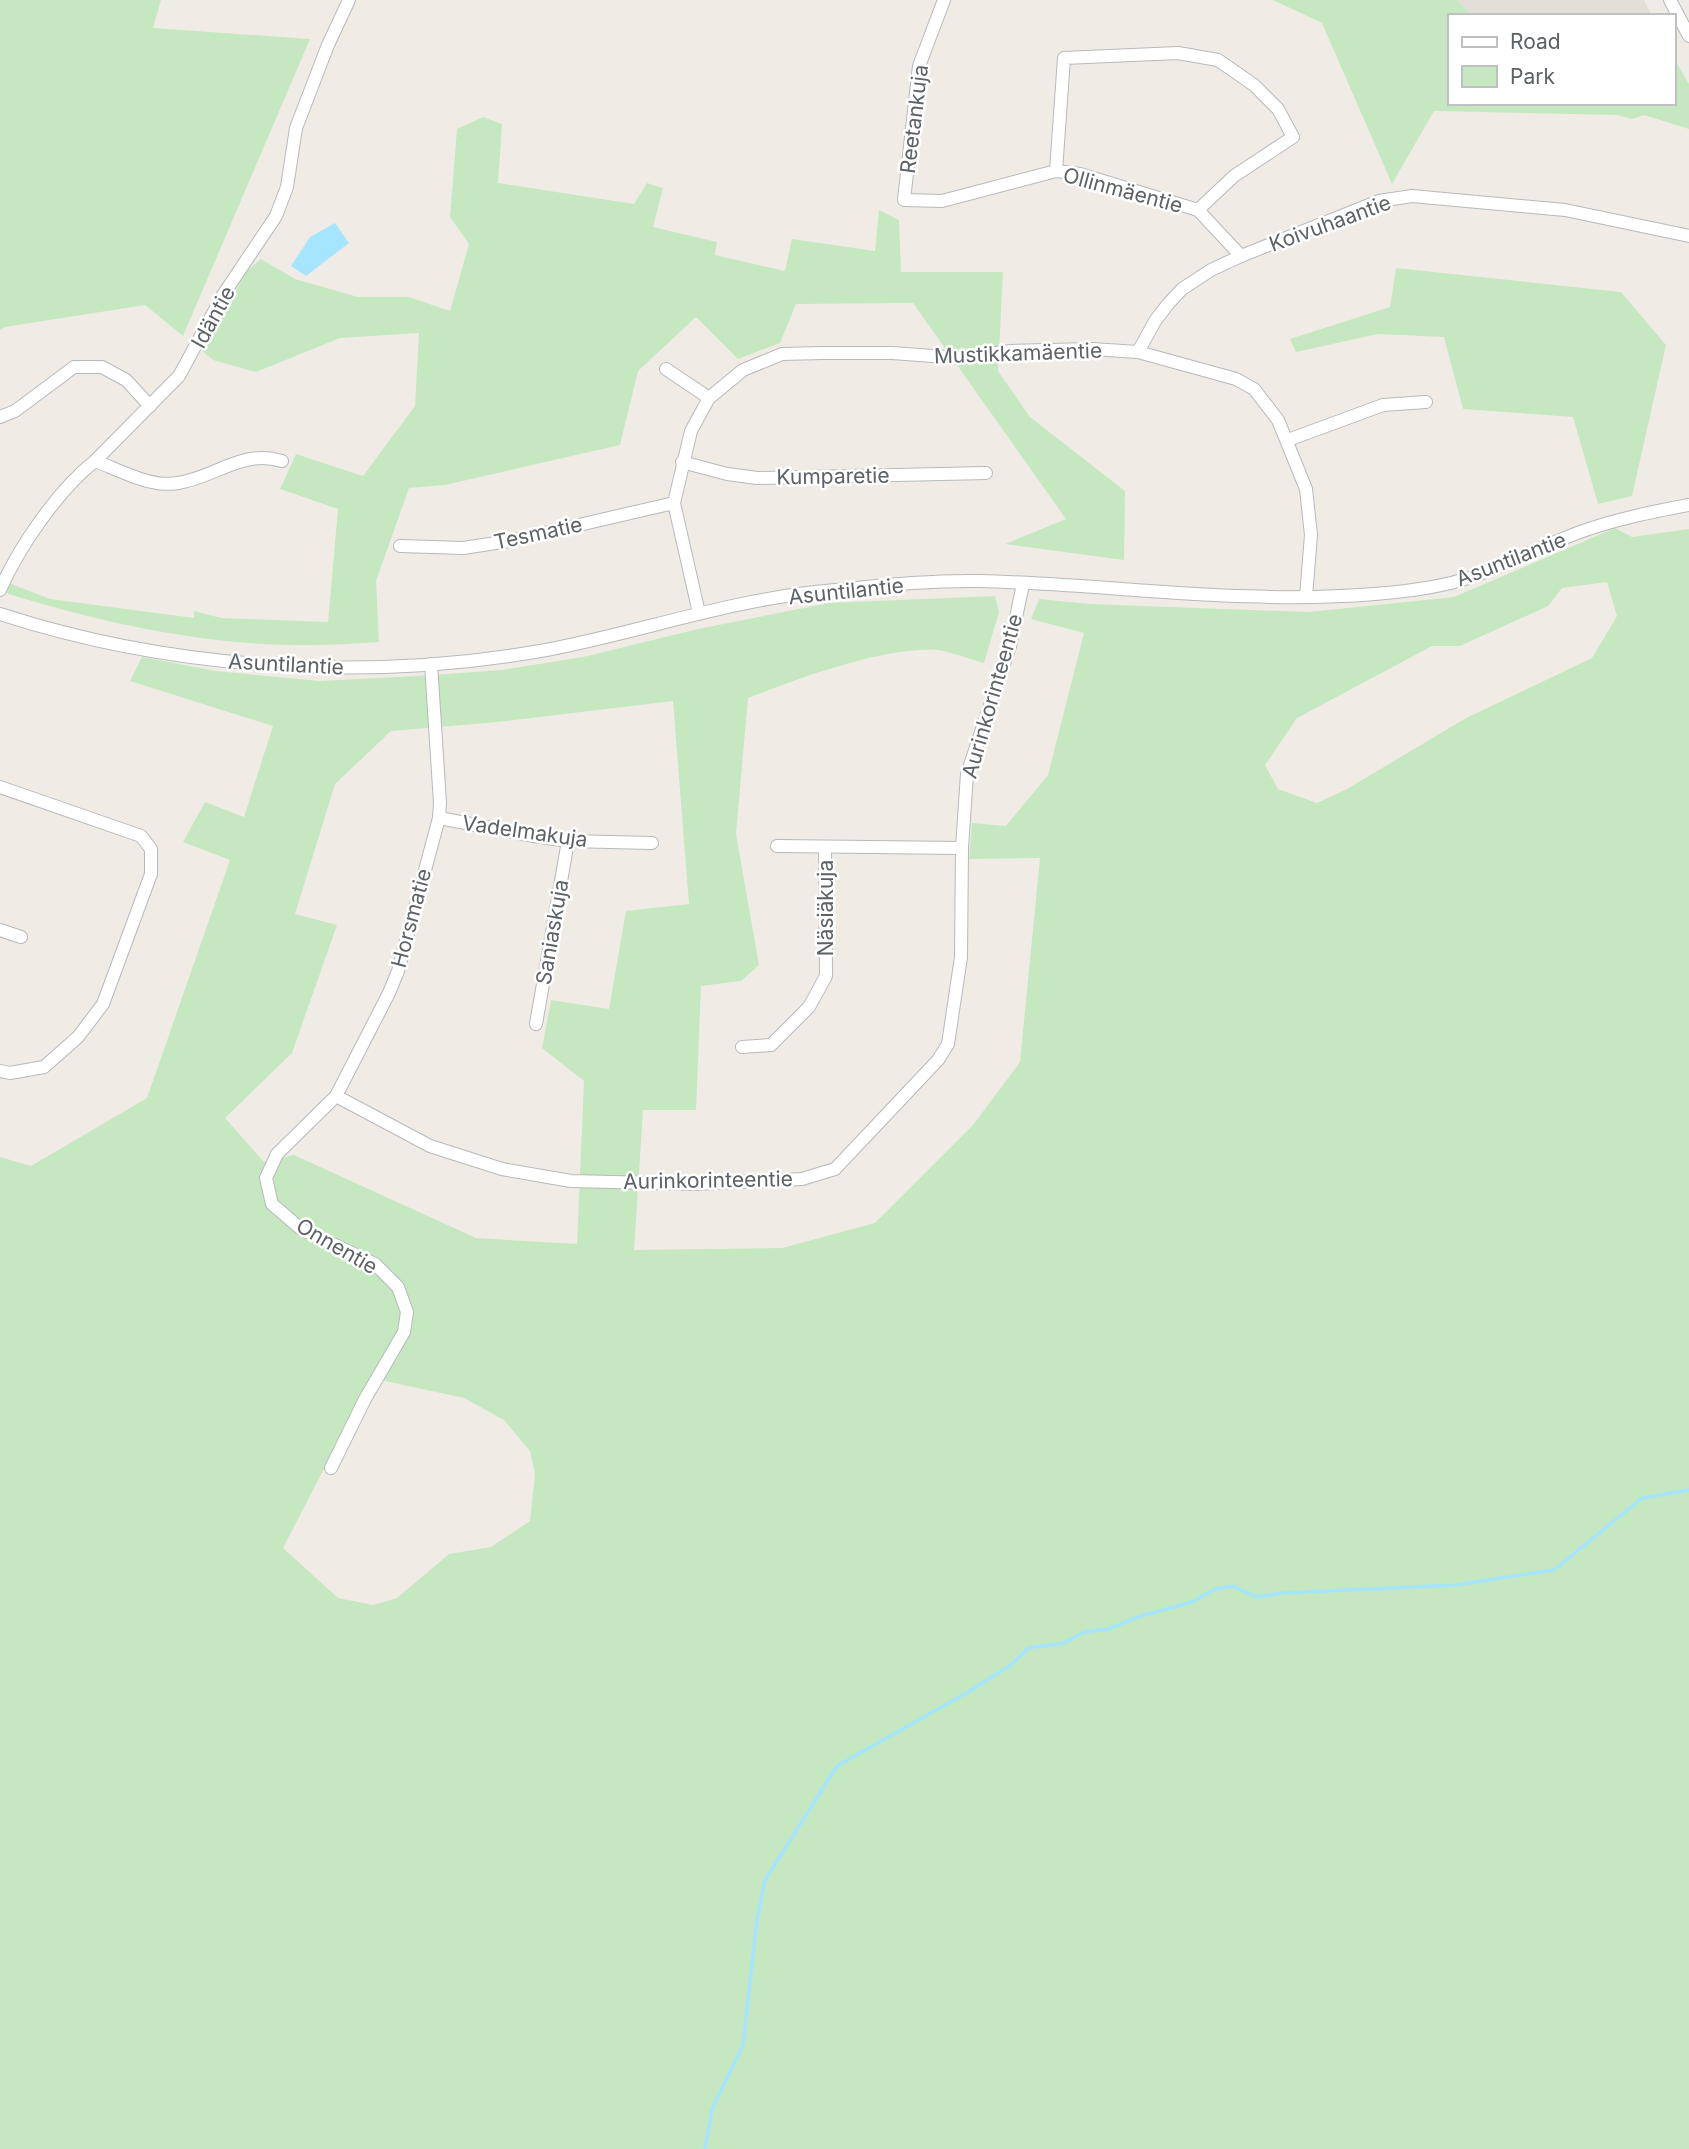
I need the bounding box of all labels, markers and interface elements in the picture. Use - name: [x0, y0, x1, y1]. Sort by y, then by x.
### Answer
- legend: [1448, 14, 1675, 105]
- text: Road: [1510, 29, 1561, 54]
- street label: Reetankuja: [895, 63, 933, 175]
- text: Park: [1510, 64, 1555, 89]
- street label: Ollinmäentie: [1060, 162, 1186, 218]
- street label: Koivuhaantie: [1266, 189, 1394, 257]
- street label: Idäntie: [186, 282, 240, 352]
- street label: Mustikkamäentie: [933, 338, 1103, 368]
- street label: Kumparetie: [776, 463, 890, 489]
- street label: Tesmatie: [492, 511, 584, 555]
- street label: Asuntilantie: [1452, 527, 1570, 591]
- street label: Asuntilantie: [787, 573, 905, 609]
- street label: Aurinkorinteentie: [957, 611, 1027, 781]
- street label: Asuntilantie: [228, 648, 344, 680]
- street label: Vadelmakuja: [461, 810, 589, 852]
- street label: Näsiäkuja: [813, 860, 838, 956]
- street label: Horsmatie: [386, 866, 436, 970]
- street label: Saniaskuja: [530, 877, 574, 987]
- street label: Aurinkorinteentie: [623, 1166, 793, 1194]
- street label: Onnentie: [292, 1213, 382, 1279]

